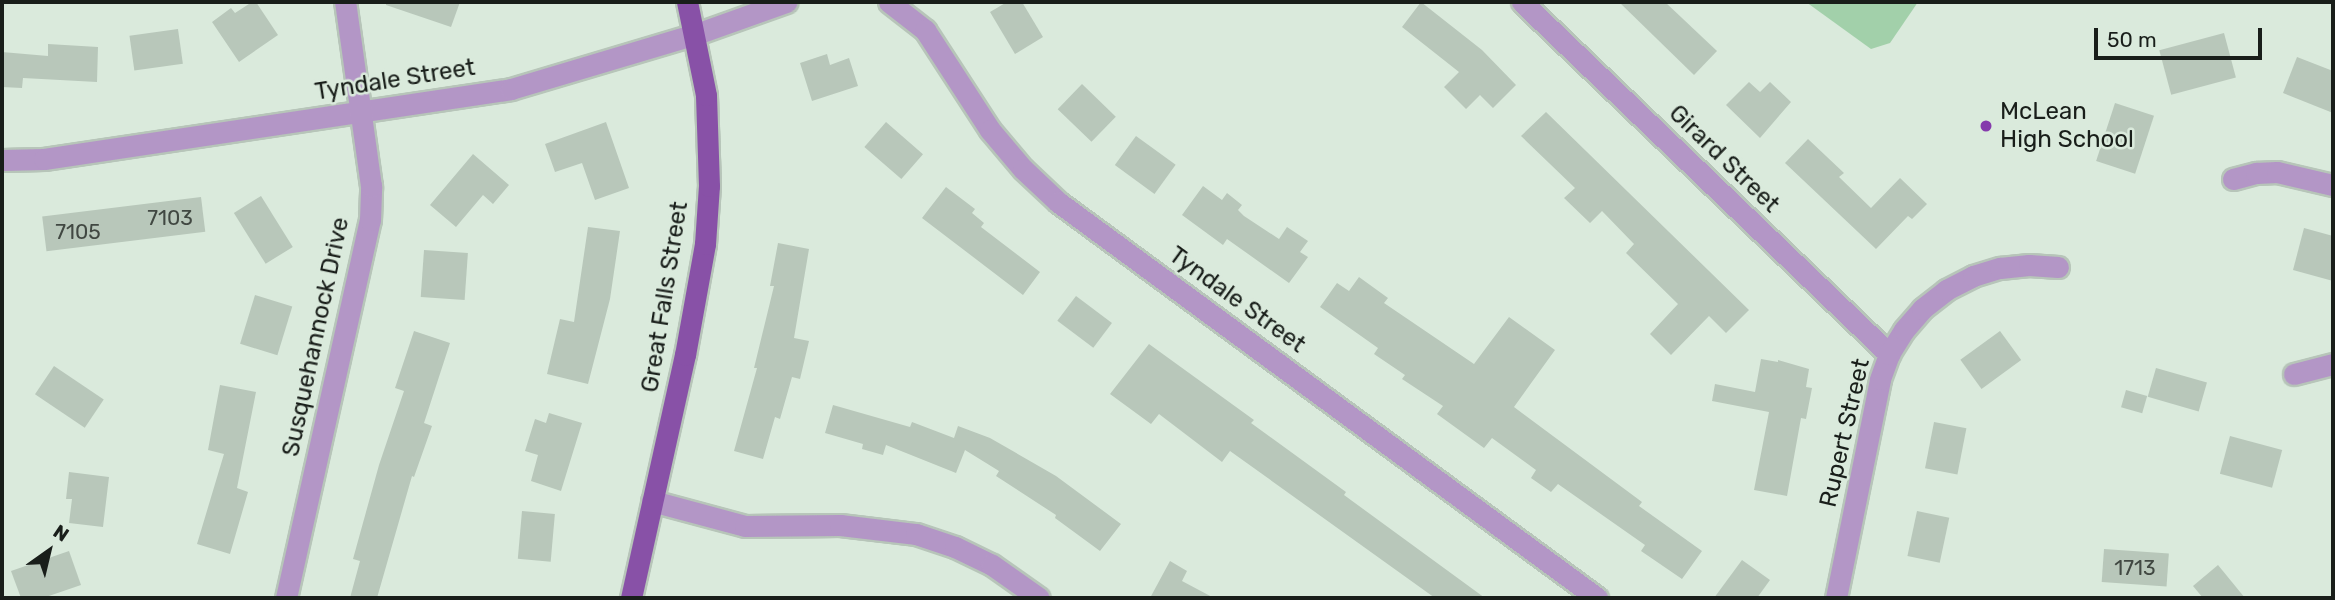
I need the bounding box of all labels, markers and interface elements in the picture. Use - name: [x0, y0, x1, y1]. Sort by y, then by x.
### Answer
- scale bar: [2097, 14, 2265, 58]
- text: 50 m: [2107, 27, 2157, 52]
- street label: Tyndale Street: [313, 53, 477, 107]
- place label: McLean High School: [2000, 98, 2134, 154]
- street label: Girard Street: [1663, 99, 1785, 219]
- marker: McLean High School: [1978, 118, 1994, 134]
- street label: Great Falls Street: [636, 200, 694, 394]
- house number: 7103: [147, 205, 193, 231]
- street label: Susquehannock Drive: [277, 215, 355, 459]
- house number: 7105: [55, 219, 101, 245]
- street label: Tyndale Street: [1163, 241, 1311, 359]
- street label: Rupert Street: [1814, 356, 1876, 510]
- north arrow: [14, 516, 84, 586]
- text: N: [49, 520, 73, 547]
- house number: 1713: [2114, 555, 2156, 581]

